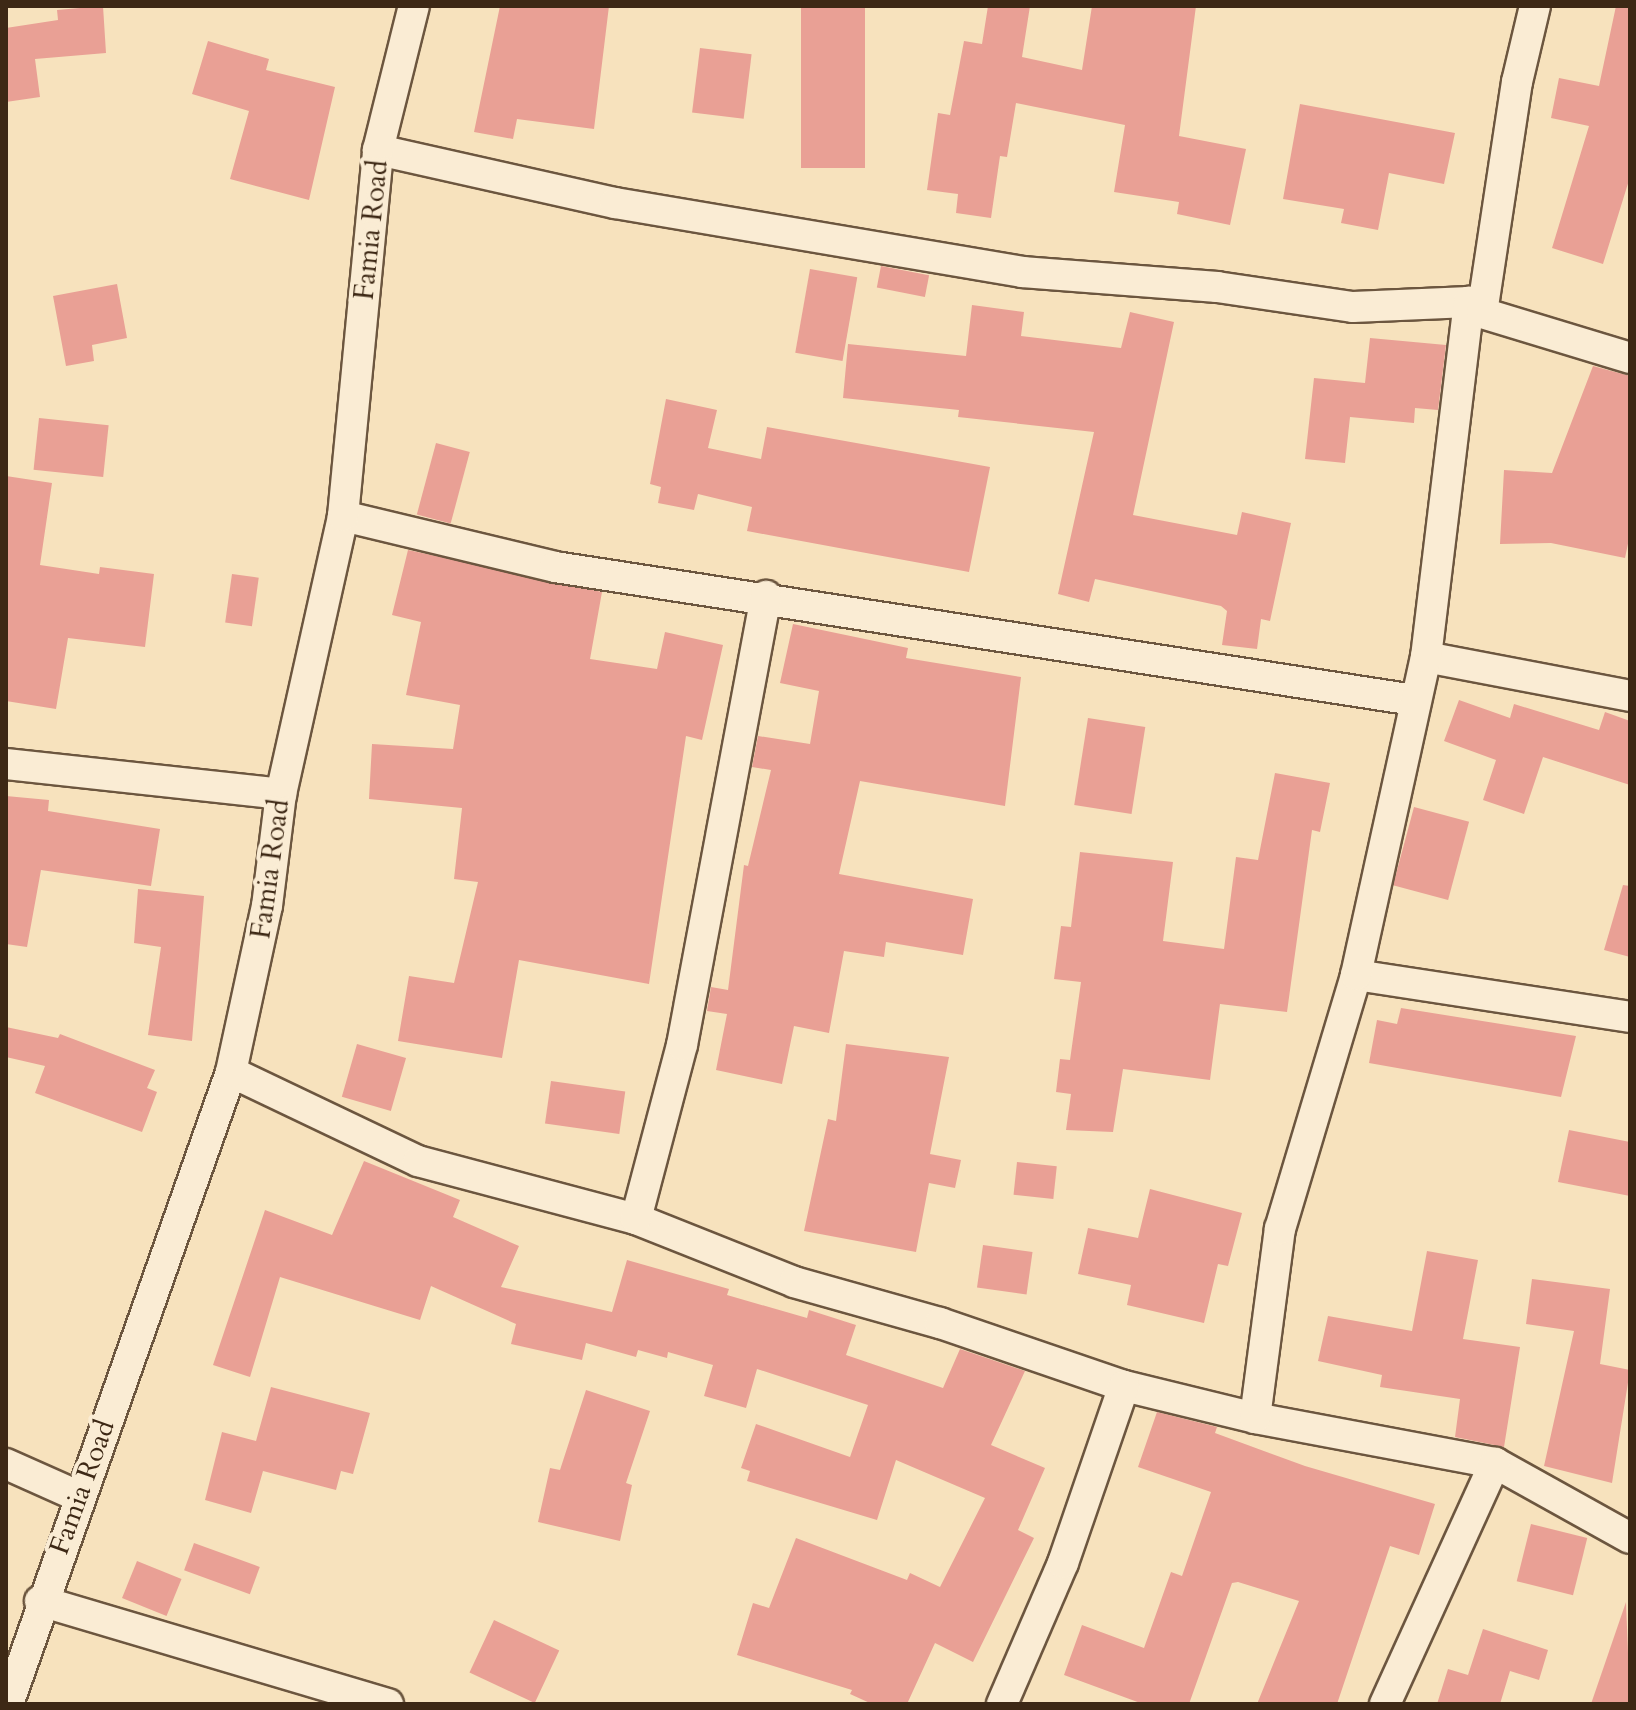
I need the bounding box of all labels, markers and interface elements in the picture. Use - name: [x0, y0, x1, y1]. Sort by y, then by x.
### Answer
- street label: Famia Road: [347, 158, 395, 302]
- street label: Famia Road: [244, 797, 296, 941]
- street label: Famia Road: [42, 1415, 122, 1559]

